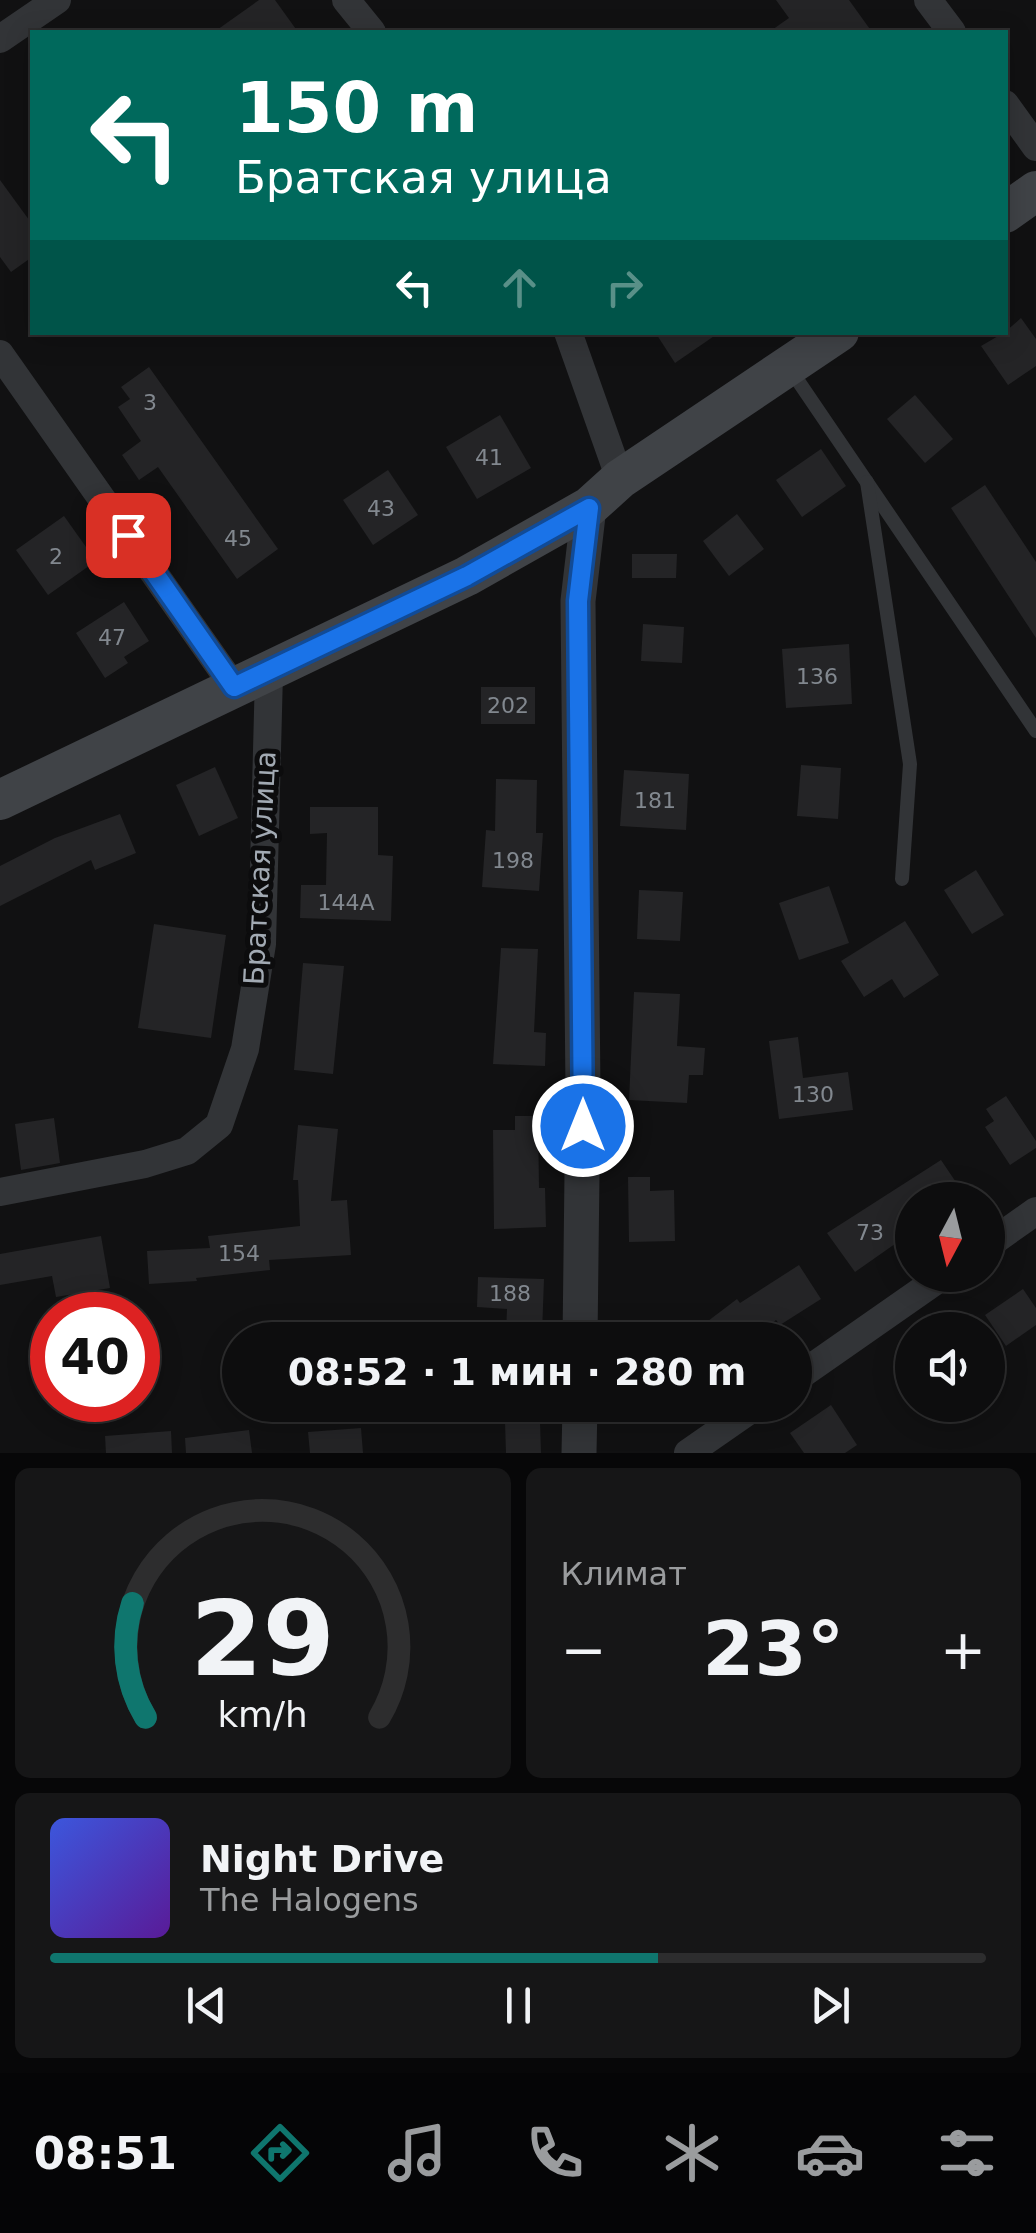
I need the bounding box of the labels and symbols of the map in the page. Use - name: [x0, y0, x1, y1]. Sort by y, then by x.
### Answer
- house number: 3: [143, 390, 157, 415]
- house number: 41: [475, 445, 503, 470]
- pin: [86, 493, 171, 578]
- house number: 43: [367, 496, 395, 521]
- house number: 45: [224, 526, 252, 551]
- house number: 2: [49, 544, 63, 569]
- house number: 47: [98, 625, 126, 650]
- house number: 136: [796, 664, 838, 689]
- house number: 202: [487, 693, 529, 718]
- street label: Братская улица: [237, 750, 283, 986]
- house number: 181: [634, 788, 676, 813]
- house number: 198: [492, 848, 534, 873]
- house number: 144А: [317, 890, 375, 915]
- position arrow: [531, 1074, 635, 1178]
- house number: 130: [792, 1082, 834, 1107]
- north arrow: [895, 1182, 1005, 1292]
- house number: 73: [856, 1220, 884, 1245]
- house number: 154: [218, 1241, 260, 1266]
- house number: 188: [489, 1281, 531, 1306]
- speed limit sign: 40: [30, 1292, 160, 1422]

